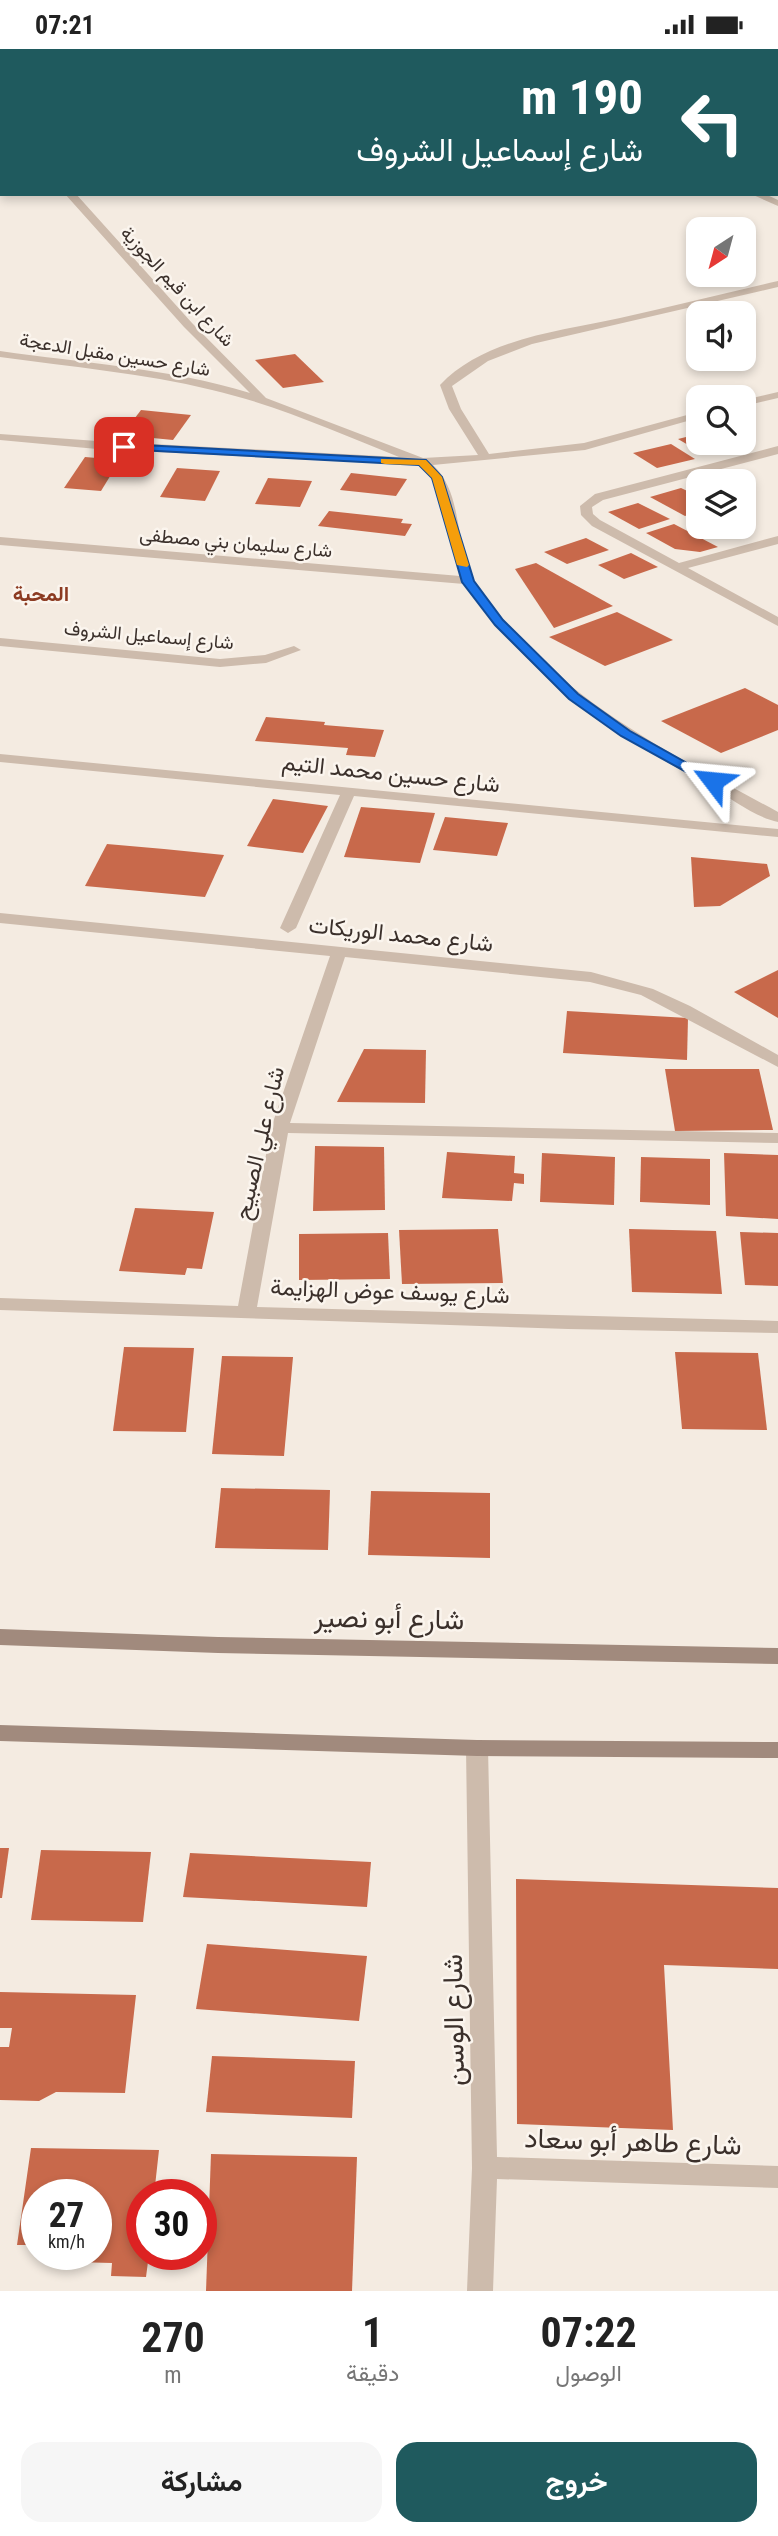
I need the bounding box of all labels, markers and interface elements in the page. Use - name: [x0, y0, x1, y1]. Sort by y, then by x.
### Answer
- text: 07:21: [35, 10, 95, 40]
- text: 190 m: [521, 69, 643, 126]
- icon: left: [667, 77, 758, 168]
- text: شارع إسماعيل الشروف: [356, 131, 643, 169]
- north arrow: [686, 217, 756, 287]
- map controls: [686, 217, 756, 539]
- street label: شارع ابن قيم الجوزية: [115, 221, 239, 352]
- button: sound: [686, 301, 756, 371]
- street label: شارع حسين مقبل الدعجة: [18, 328, 212, 382]
- button: search: [686, 385, 756, 455]
- pin: [94, 417, 154, 477]
- icon: arrive: [105, 428, 143, 466]
- button: layers: [686, 469, 756, 539]
- street label: شارع سليمان بني مصطفى: [138, 523, 333, 566]
- district label: المحبة: [13, 582, 69, 606]
- street label: شارع إسماعيل الشروف: [63, 617, 235, 655]
- position arrow: [676, 744, 750, 818]
- street label: شارع حسين محمد التيم: [280, 749, 501, 800]
- street label: شارع محمد الوريكات: [307, 911, 494, 960]
- street label: شارع علي الصبيح: [229, 1064, 295, 1223]
- street label: شارع يوسف عوض الهزايمة: [270, 1274, 510, 1311]
- street label: شارع أبو نصير: [312, 1601, 464, 1638]
- street label: شارع الوسن: [436, 1954, 473, 2086]
- street label: شارع طاهر أبو سعاد: [524, 2121, 742, 2164]
- speed limit sign: 30: [126, 2179, 217, 2270]
- text: 27: [49, 2195, 84, 2236]
- text: km/h: [48, 2231, 85, 2252]
- text: 1: [362, 2308, 383, 2357]
- text: 07:22: [540, 2308, 637, 2357]
- text: 270: [141, 2313, 205, 2362]
- text: دقيقة: [346, 2360, 399, 2387]
- text: الوصول: [555, 2360, 622, 2387]
- text: m: [164, 2362, 182, 2389]
- button: مشاركة: [21, 2442, 382, 2522]
- button: خروج: [396, 2442, 757, 2522]

